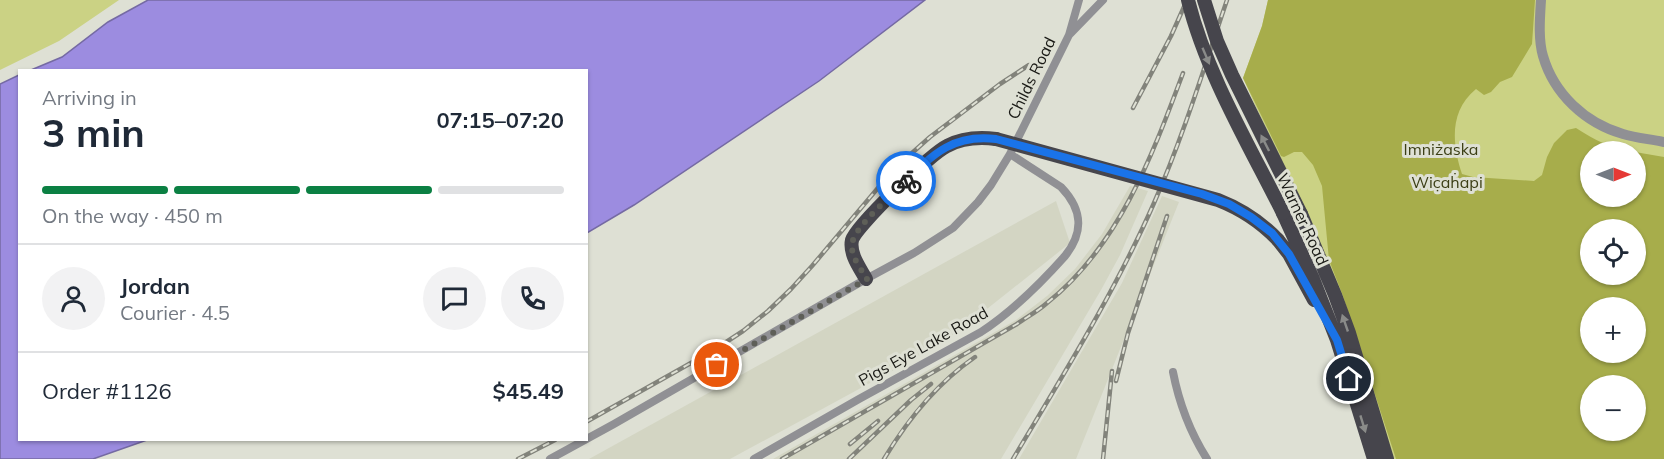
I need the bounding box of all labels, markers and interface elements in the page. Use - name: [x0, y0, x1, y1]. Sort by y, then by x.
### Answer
- street label: Childs Road: [1003, 34, 1059, 122]
- one-way arrow: [1201, 47, 1211, 65]
- text: Arriving in: [42, 85, 137, 110]
- text: 07:15–07:20: [436, 106, 564, 134]
- text: 3 min: [42, 108, 145, 157]
- one-way arrow: [1261, 134, 1270, 151]
- park label: Imniżaska: [1404, 139, 1478, 159]
- north arrow: [1580, 141, 1646, 207]
- map controls: [1580, 141, 1646, 441]
- courier: [876, 151, 936, 211]
- icon: bike: [890, 165, 923, 198]
- street label: Warner Road: [1273, 170, 1333, 268]
- park label: Wic̣aḣapi: [1411, 172, 1483, 192]
- text: On the way · 450 m: [42, 203, 223, 228]
- button: locate: [1580, 219, 1646, 285]
- button: person: [42, 267, 105, 330]
- button: chat: [423, 267, 486, 330]
- button: phone: [501, 267, 564, 330]
- text: Jordan: [120, 272, 190, 300]
- button: +: [1580, 297, 1646, 363]
- text: Courier · 4.5: [120, 300, 230, 325]
- street label: Pigs Eye Lake Road: [855, 302, 991, 390]
- one-way arrow: [1340, 314, 1350, 332]
- pin: [691, 339, 742, 390]
- icon: bag: [700, 348, 733, 381]
- pin: [1323, 353, 1374, 404]
- icon: home: [1332, 362, 1365, 395]
- button: −: [1580, 375, 1646, 441]
- text: Order #1126: [42, 377, 172, 405]
- text: $45.49: [493, 377, 564, 405]
- one-way arrow: [1359, 415, 1368, 433]

